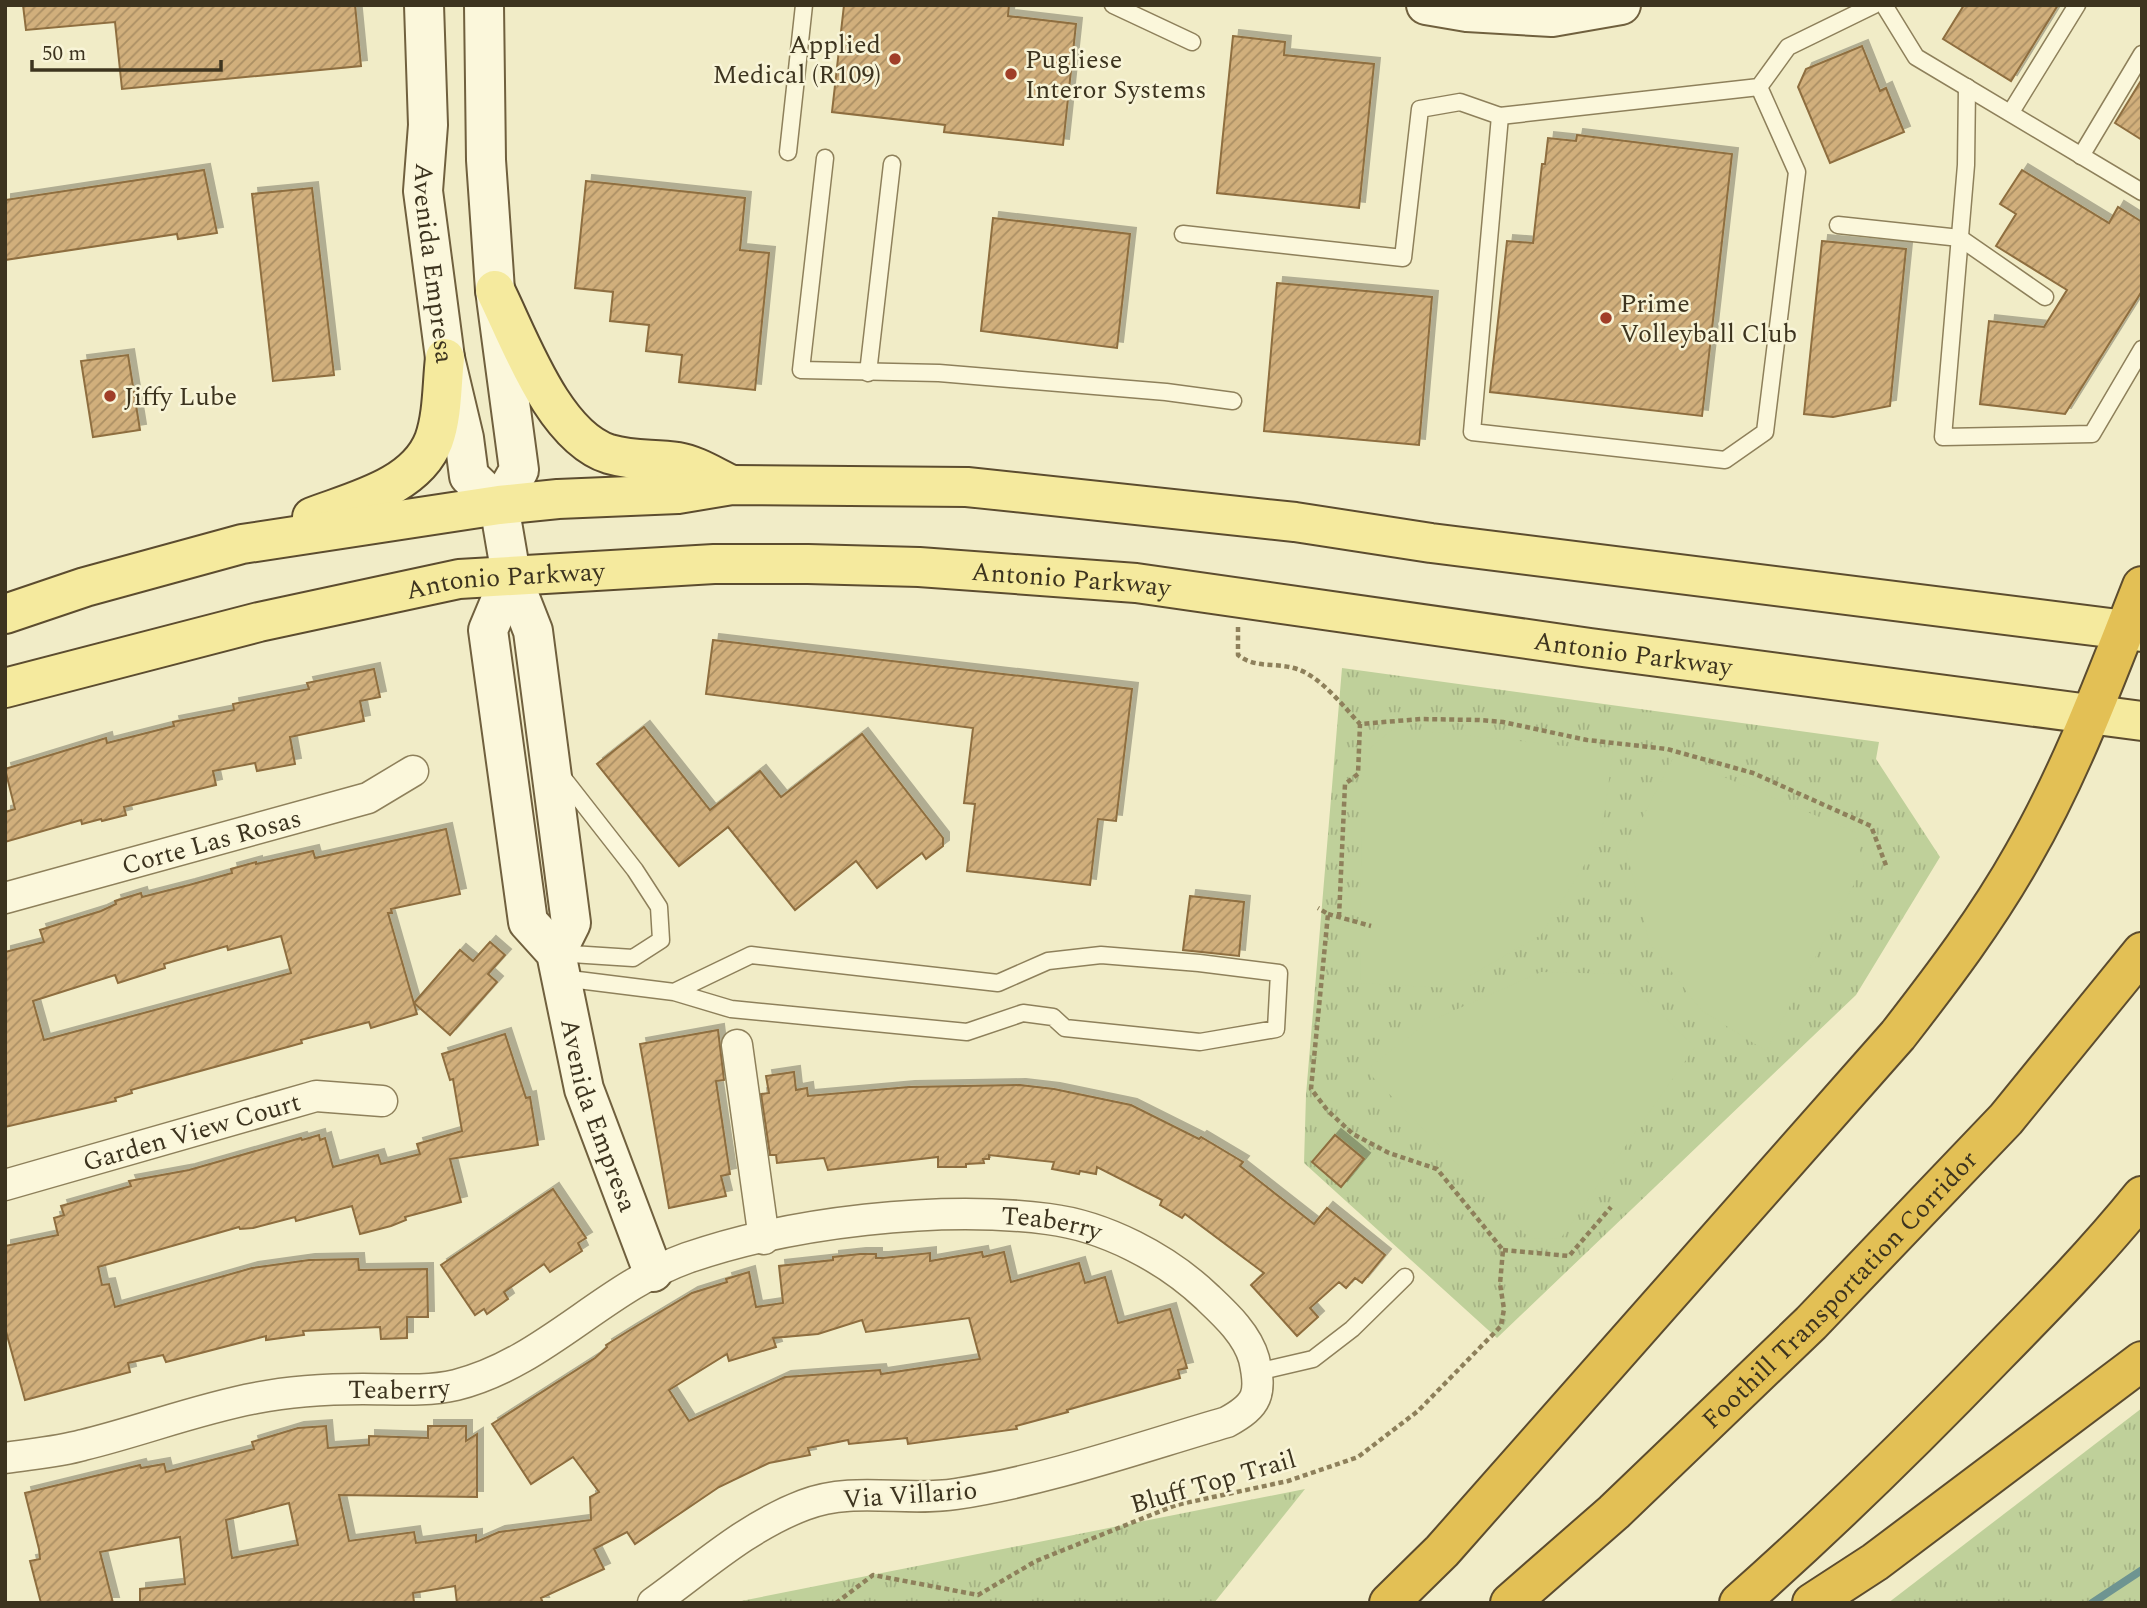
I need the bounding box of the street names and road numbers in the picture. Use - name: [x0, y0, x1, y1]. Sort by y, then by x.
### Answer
- street label: Avenida Empresa: [402, 162, 465, 366]
- street label: Antonio Parkway: [402, 551, 607, 611]
- street label: Antonio Parkway: [970, 552, 1175, 609]
- street label: Antonio Parkway: [1531, 621, 1736, 688]
- street label: Corte Las Rosas: [117, 798, 306, 886]
- street label: Avenida Empresa: [549, 1015, 648, 1218]
- street label: Garden View Court: [78, 1082, 305, 1183]
- street label: Foothill Transportation Corridor: [1693, 1141, 1987, 1439]
- street label: Teaberry: [1000, 1196, 1109, 1252]
- street label: Teaberry: [348, 1367, 454, 1411]
- street label: Bluff Top Trail: [1126, 1439, 1301, 1525]
- street label: Via Villario: [842, 1470, 979, 1520]

